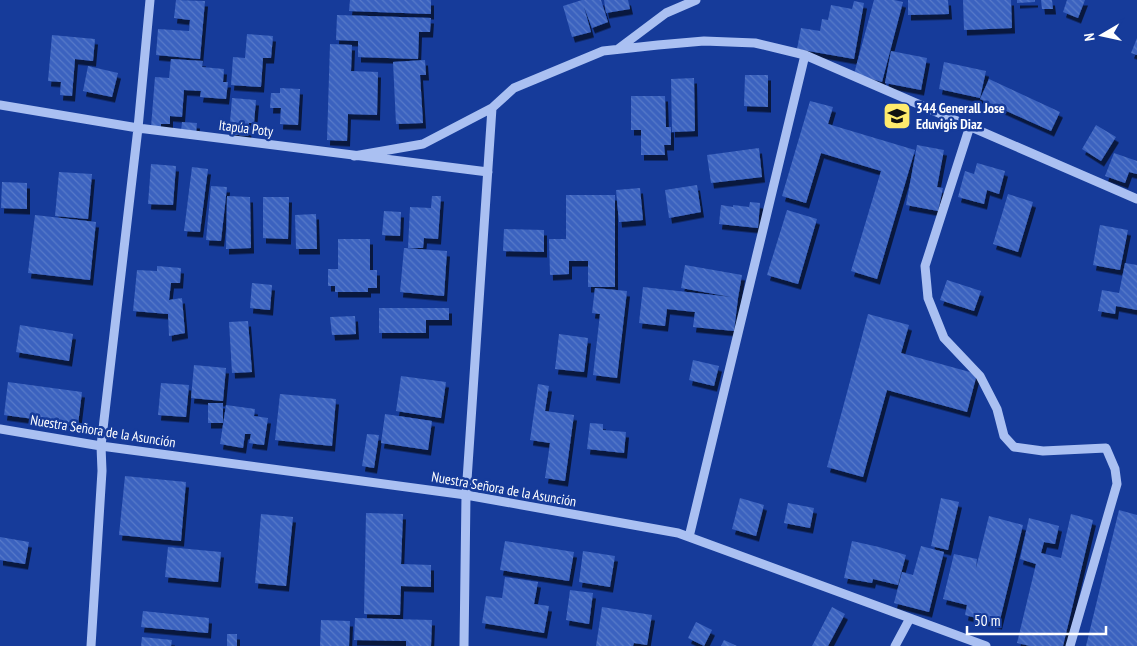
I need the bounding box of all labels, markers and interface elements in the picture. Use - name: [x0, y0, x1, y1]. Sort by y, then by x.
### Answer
- north arrow: [1077, 10, 1127, 60]
- text: N: [1080, 32, 1099, 42]
- place label: 344 Generall Jose Eduvigis Diaz: [916, 99, 1005, 133]
- school or university icon: 344 Generall Jose Eduvigis Diaz: [882, 101, 912, 131]
- street label: Itapúa Poty: [218, 116, 275, 140]
- street label: Nuestra Señora de la Asunción: [29, 411, 177, 451]
- street label: Nuestra Señora de la Asunción: [430, 467, 578, 511]
- scale bar: [967, 604, 1106, 636]
- text: 50 m: [974, 611, 1000, 630]

